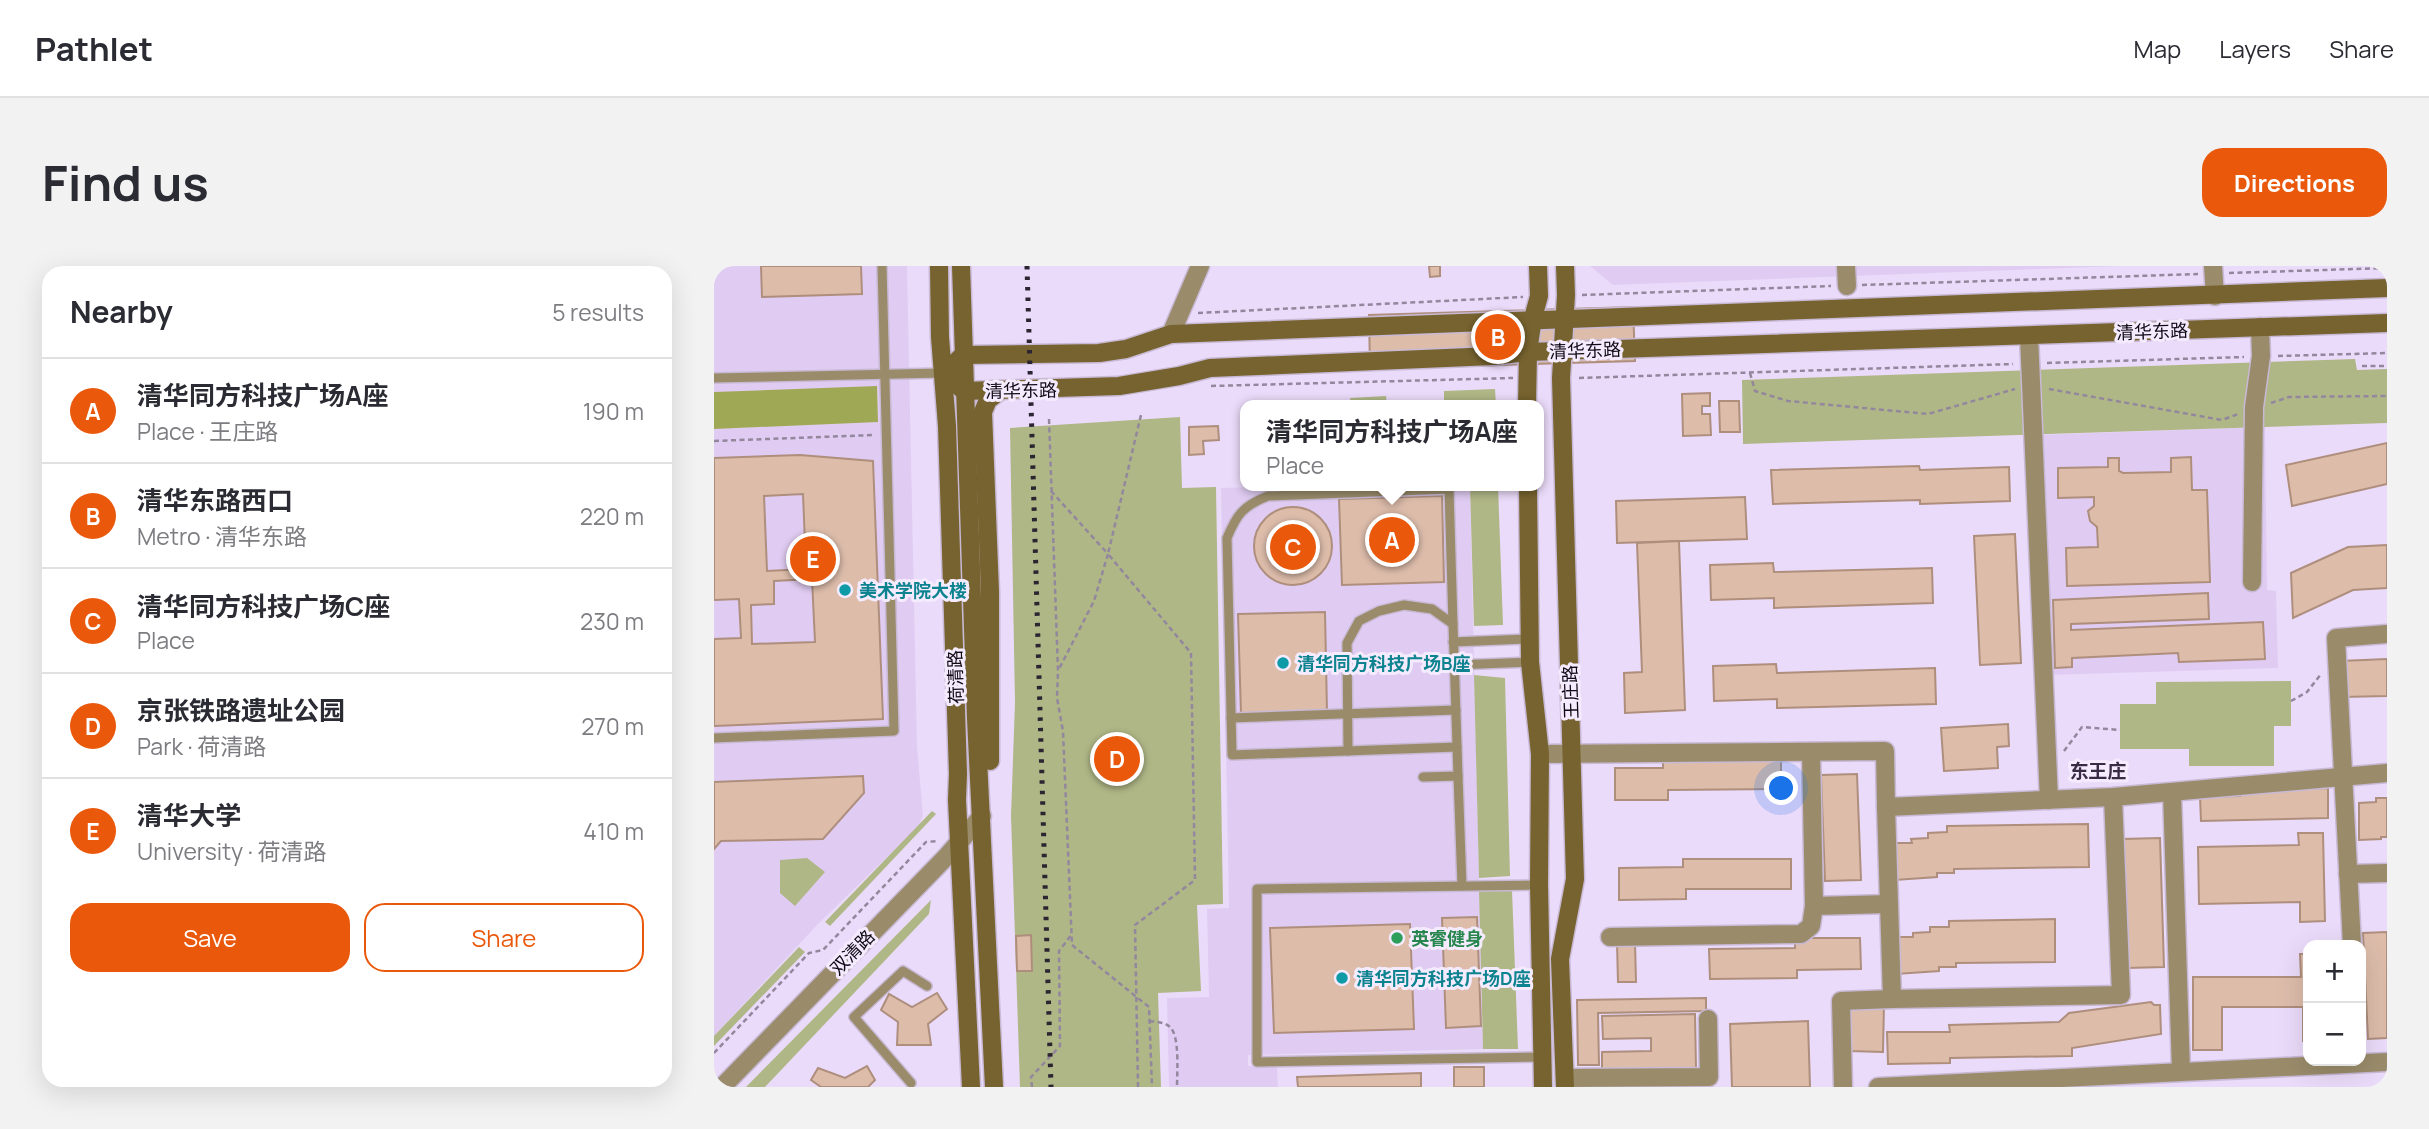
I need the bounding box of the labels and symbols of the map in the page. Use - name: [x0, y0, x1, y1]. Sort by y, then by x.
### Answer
- pin: B: [1475, 311, 1521, 363]
- street label: 清华东路: [2116, 318, 2188, 344]
- street label: 清华东路: [1549, 337, 1621, 363]
- street label: 清华东路: [985, 377, 1057, 403]
- pin: A: [1369, 514, 1415, 566]
- pin: C: [1270, 521, 1316, 573]
- pin: E: [790, 533, 836, 585]
- place label: 美术学院大楼: [859, 578, 967, 602]
- marker: 美术学院大楼: [837, 582, 853, 598]
- street label: 荷清路: [942, 650, 968, 704]
- place label: 清华同方科技广场B座: [1297, 651, 1470, 675]
- marker: 清华同方科技广场B座: [1275, 655, 1291, 671]
- street label: 王庄路: [1557, 665, 1583, 719]
- pin: D: [1094, 733, 1140, 785]
- district label: 东王庄: [2069, 758, 2127, 784]
- your location: [1764, 771, 1798, 805]
- street label: 双清路: [825, 924, 879, 980]
- place label: 英睿健身: [1411, 926, 1483, 950]
- marker: 英睿健身: [1389, 930, 1405, 946]
- place label: 清华同方科技广场D座: [1356, 966, 1531, 990]
- marker: 清华同方科技广场D座: [1334, 970, 1350, 986]

